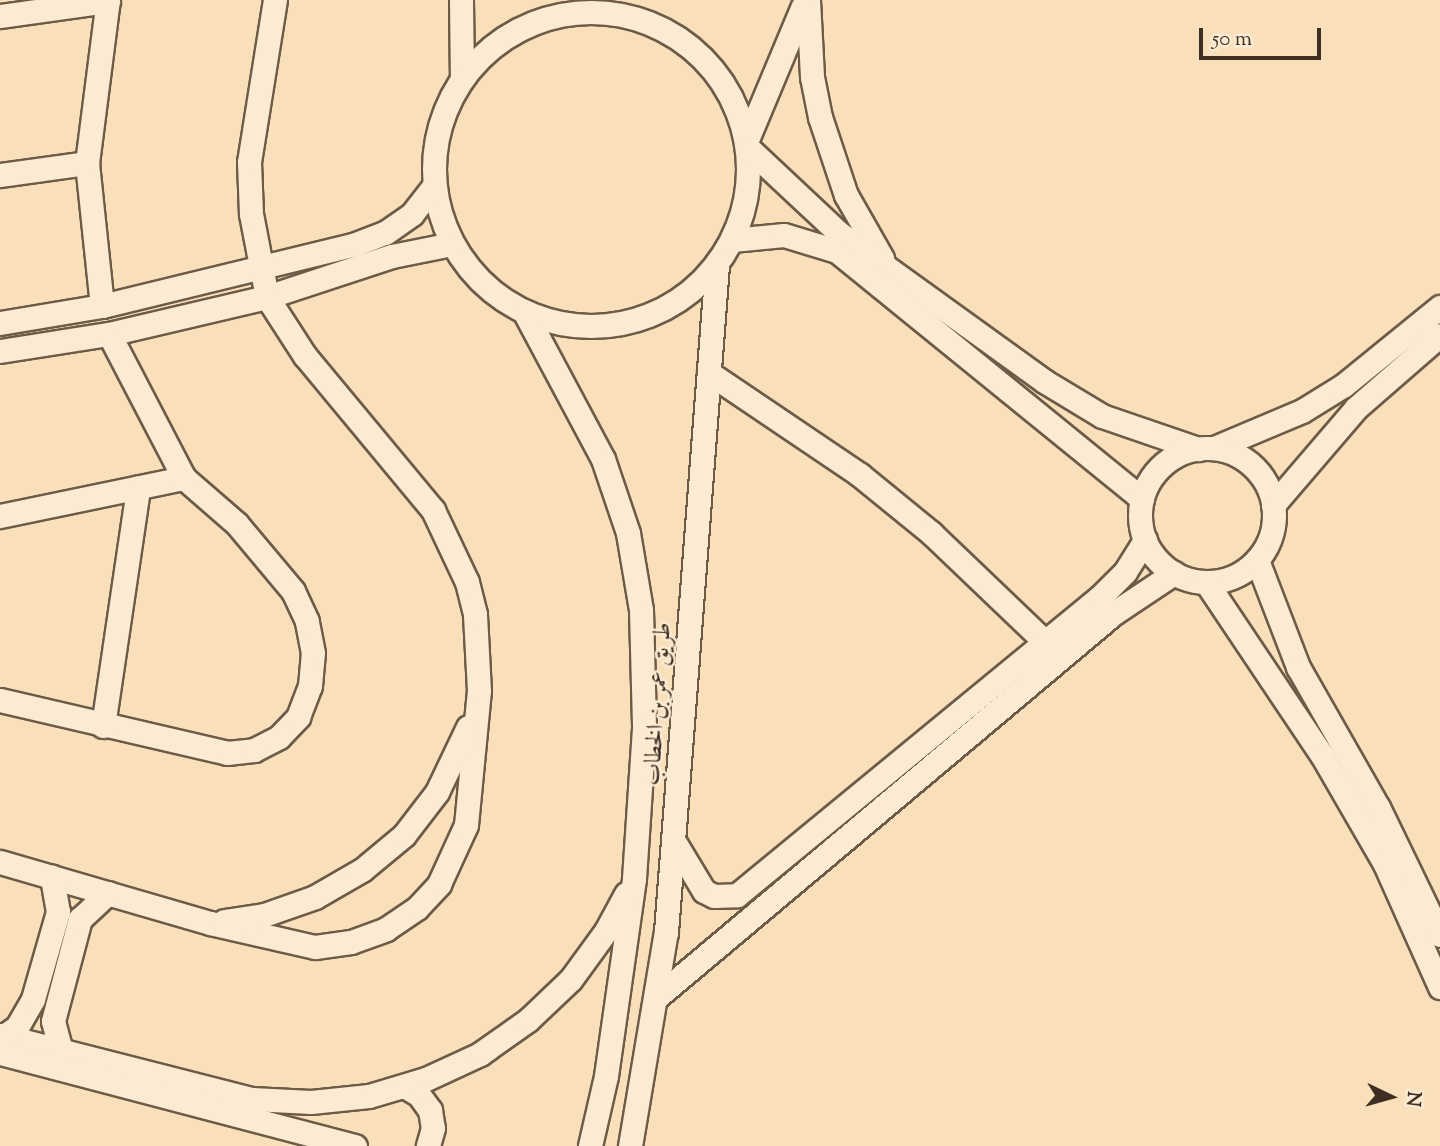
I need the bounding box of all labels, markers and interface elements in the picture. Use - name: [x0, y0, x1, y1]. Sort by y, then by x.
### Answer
- scale bar: [1202, 14, 1324, 58]
- text: 50 m: [1212, 25, 1252, 55]
- street label: طريق عمر بن الخطاب: [639, 621, 679, 787]
- north arrow: [1356, 1062, 1426, 1132]
- text: N: [1398, 1090, 1427, 1108]

